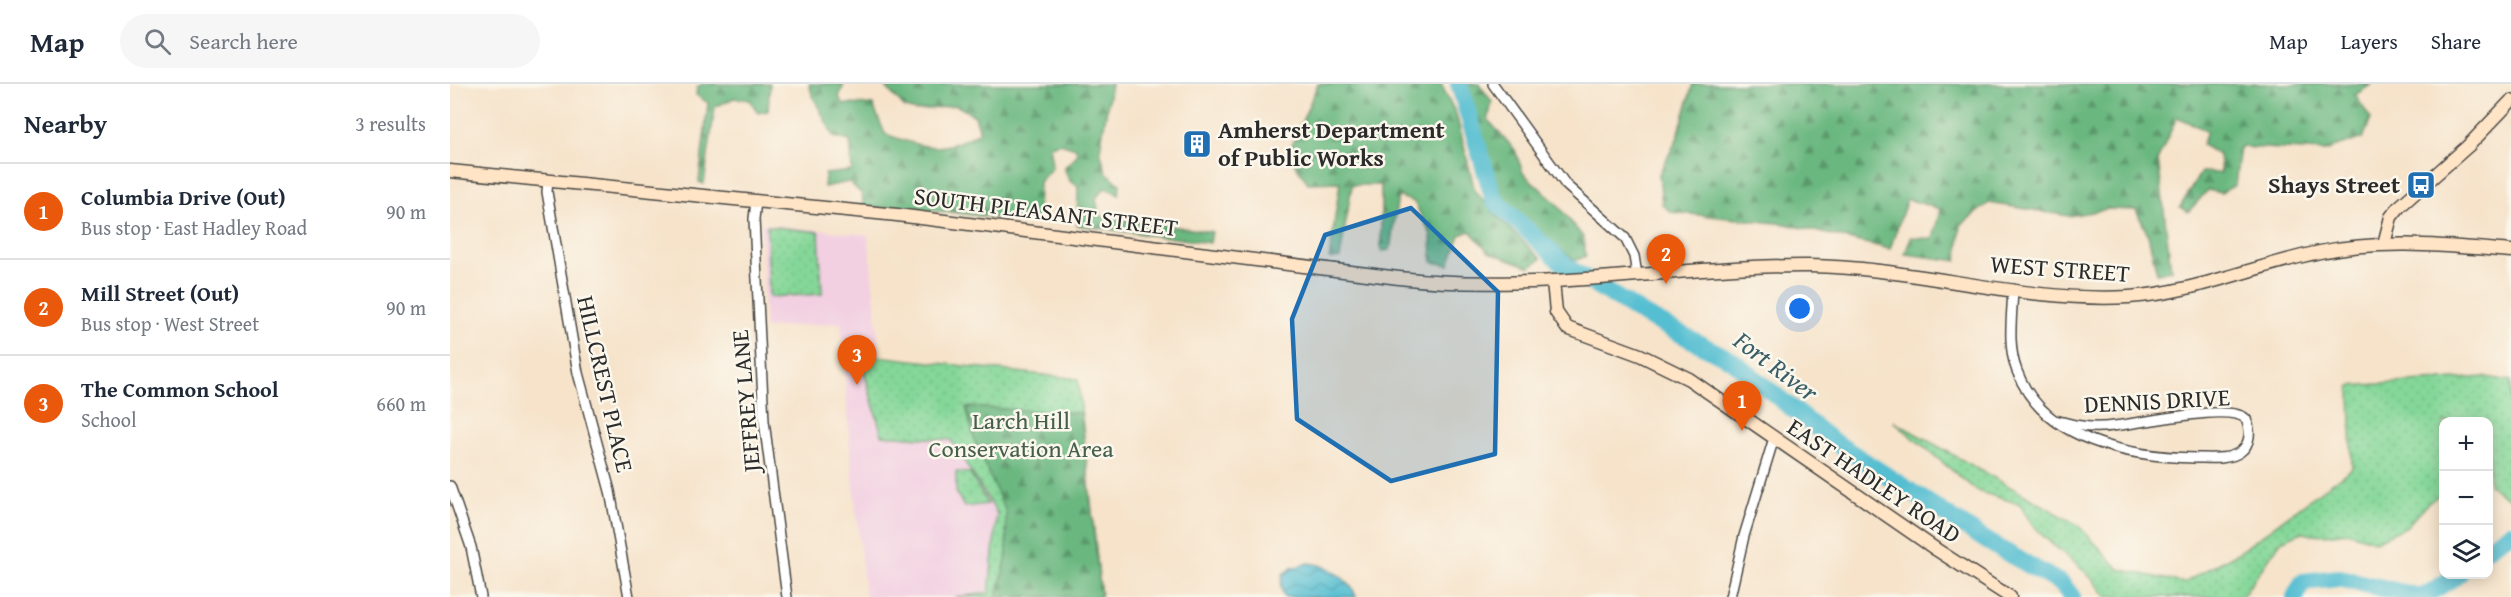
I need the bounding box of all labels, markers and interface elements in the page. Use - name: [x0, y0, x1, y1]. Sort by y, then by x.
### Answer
- search box: [120, 14, 540, 68]
- text: Map: [30, 21, 84, 62]
- icon: search: [141, 25, 174, 58]
- text: Search here: [189, 25, 298, 57]
- text: Map: [2269, 26, 2308, 57]
- text: Layers: [2341, 26, 2398, 57]
- text: Share: [2431, 26, 2481, 57]
- text: Nearby: [24, 104, 107, 143]
- text: 3 results: [355, 109, 426, 138]
- place label: Amherst Department of Public Works: [1218, 112, 1445, 175]
- building icon: Amherst Department of Public Works: [1181, 128, 1213, 160]
- place label: Shays Street: [2268, 167, 2400, 202]
- bus stop icon: Shays Street: [2405, 169, 2437, 201]
- street label: SOUTH PLEASANT STREET: [912, 178, 1180, 245]
- text: Columbia Drive (Out): [81, 181, 286, 213]
- text: 1: [38, 197, 49, 226]
- text: 90 m: [386, 197, 426, 226]
- text: Bus stop · East Hadley Road: [81, 213, 307, 242]
- pin: 2: [1646, 234, 1686, 284]
- street label: WEST STREET: [1989, 246, 2131, 291]
- text: Mill Street (Out): [81, 277, 239, 309]
- street label: HILLCREST PLACE: [568, 292, 643, 476]
- text: 2: [38, 293, 49, 322]
- text: 90 m: [386, 293, 426, 322]
- your location: [1785, 294, 1814, 323]
- text: Bus stop · West Street: [81, 309, 259, 338]
- water label: Fort River: [1725, 320, 1828, 411]
- street label: JEFFREY LANE: [722, 328, 769, 477]
- pin: 3: [838, 336, 876, 385]
- text: The Common School: [81, 373, 279, 405]
- street label: DENNIS DRIVE: [2083, 379, 2231, 422]
- pin: 1: [1722, 382, 1762, 431]
- text: 3: [38, 389, 49, 418]
- text: 660 m: [376, 389, 426, 418]
- park label: Larch Hill Conservation Area: [928, 403, 1114, 466]
- text: School: [81, 405, 137, 434]
- street label: EAST HADLEY ROAD: [1781, 409, 1968, 552]
- map controls: [2439, 417, 2493, 579]
- button: +: [2439, 417, 2493, 471]
- button: −: [2439, 471, 2493, 525]
- button: layers: [2439, 525, 2493, 579]

